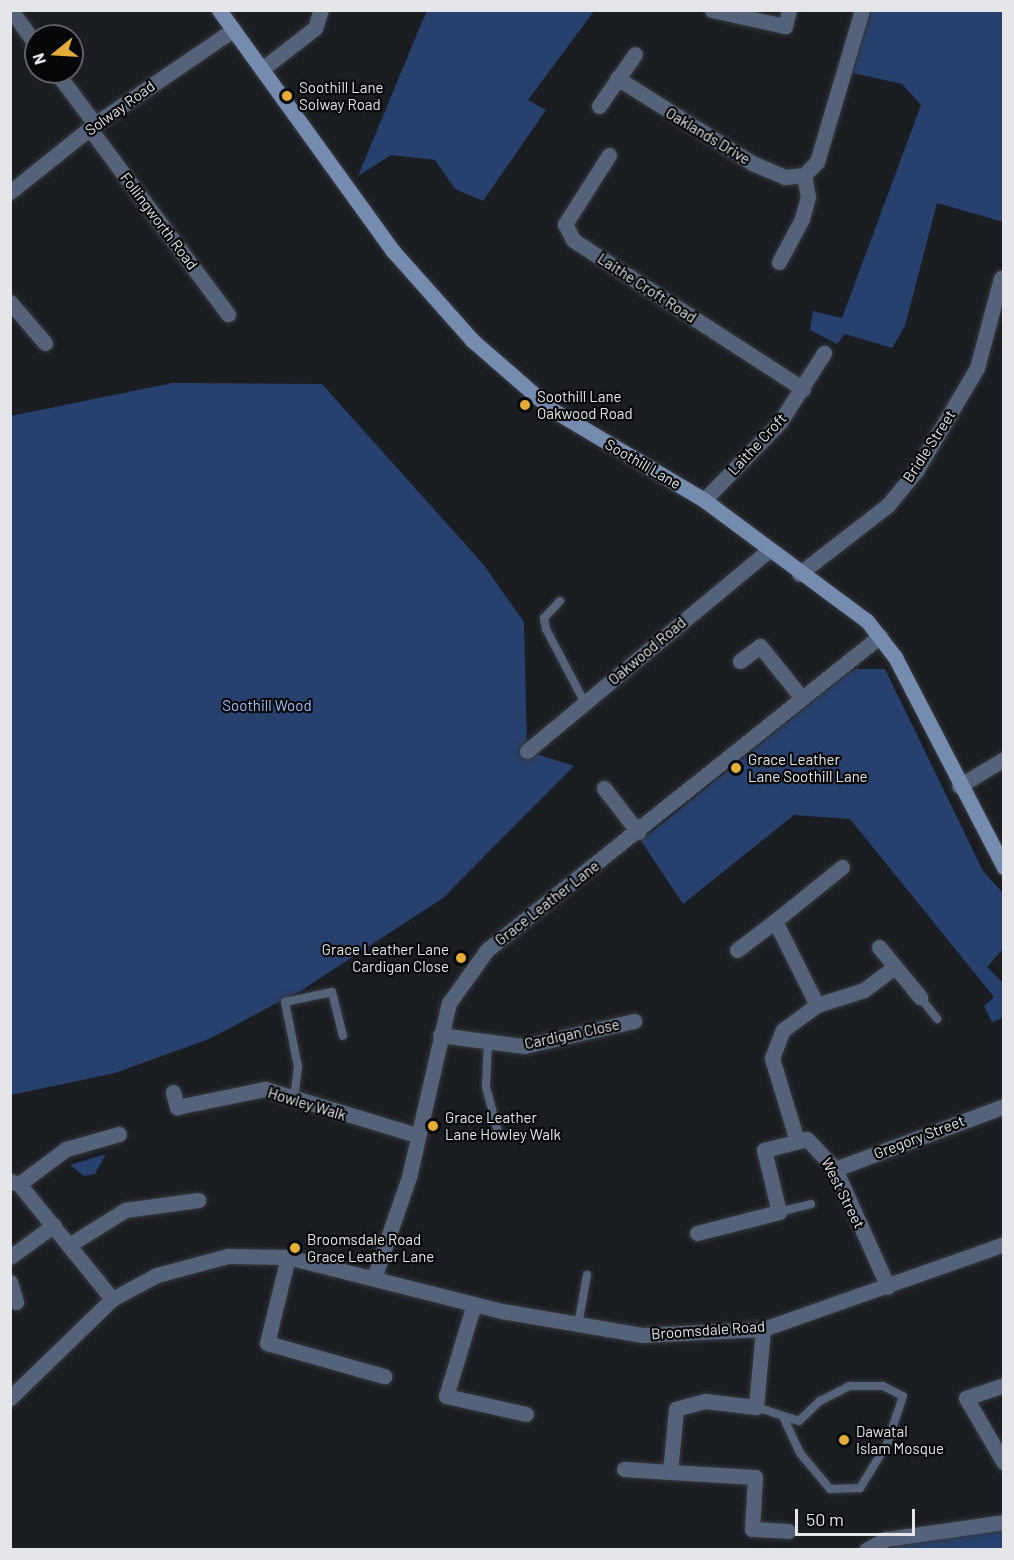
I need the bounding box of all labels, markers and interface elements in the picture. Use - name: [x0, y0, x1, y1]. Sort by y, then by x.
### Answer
- north arrow: [24, 24, 84, 84]
- text: N: [28, 51, 49, 67]
- street label: Solway Road: [82, 77, 158, 139]
- place label: Soothill Lane Solway Road: [299, 78, 383, 113]
- marker: Soothill Lane Solway Road: [280, 89, 294, 103]
- street label: Oaklands Drive: [663, 104, 753, 168]
- street label: Follingworth Road: [117, 169, 201, 273]
- street label: Laithe Croft Road: [594, 249, 700, 327]
- place label: Soothill Lane Oakwood Road: [537, 387, 633, 422]
- marker: Soothill Lane Oakwood Road: [518, 398, 532, 412]
- street label: Bridle Street: [899, 407, 959, 485]
- street label: Laithe Croft: [724, 409, 790, 479]
- street label: Soothill Lane: [602, 435, 684, 493]
- street label: Oakwood Road: [605, 613, 689, 689]
- park label: Soothill Wood: [222, 697, 312, 715]
- place label: Grace Leather Lane Soothill Lane: [748, 750, 868, 785]
- marker: Grace Leather Lane Soothill Lane: [729, 761, 743, 775]
- street label: Grace Leather Lane: [491, 857, 603, 949]
- place label: Grace Leather Lane Cardigan Close: [322, 940, 449, 975]
- marker: Grace Leather Lane Cardigan Close: [454, 951, 468, 965]
- street label: Cardigan Close: [523, 1015, 621, 1053]
- street label: Howley Walk: [266, 1084, 348, 1124]
- place label: Grace Leather Lane Howley Walk: [445, 1108, 561, 1143]
- street label: Gregory Street: [871, 1111, 967, 1163]
- marker: Grace Leather Lane Howley Walk: [426, 1119, 440, 1133]
- street label: West Street: [818, 1155, 868, 1231]
- place label: Broomsdale Road Grace Leather Lane: [307, 1230, 434, 1265]
- marker: Broomsdale Road Grace Leather Lane: [288, 1241, 302, 1255]
- street label: Broomsdale Road: [650, 1317, 766, 1343]
- place label: Dawatal Islam Mosque: [856, 1422, 944, 1457]
- marker: Dawatal Islam Mosque: [837, 1433, 851, 1447]
- scale bar: [798, 1497, 918, 1535]
- text: 50 m: [806, 1508, 844, 1530]

